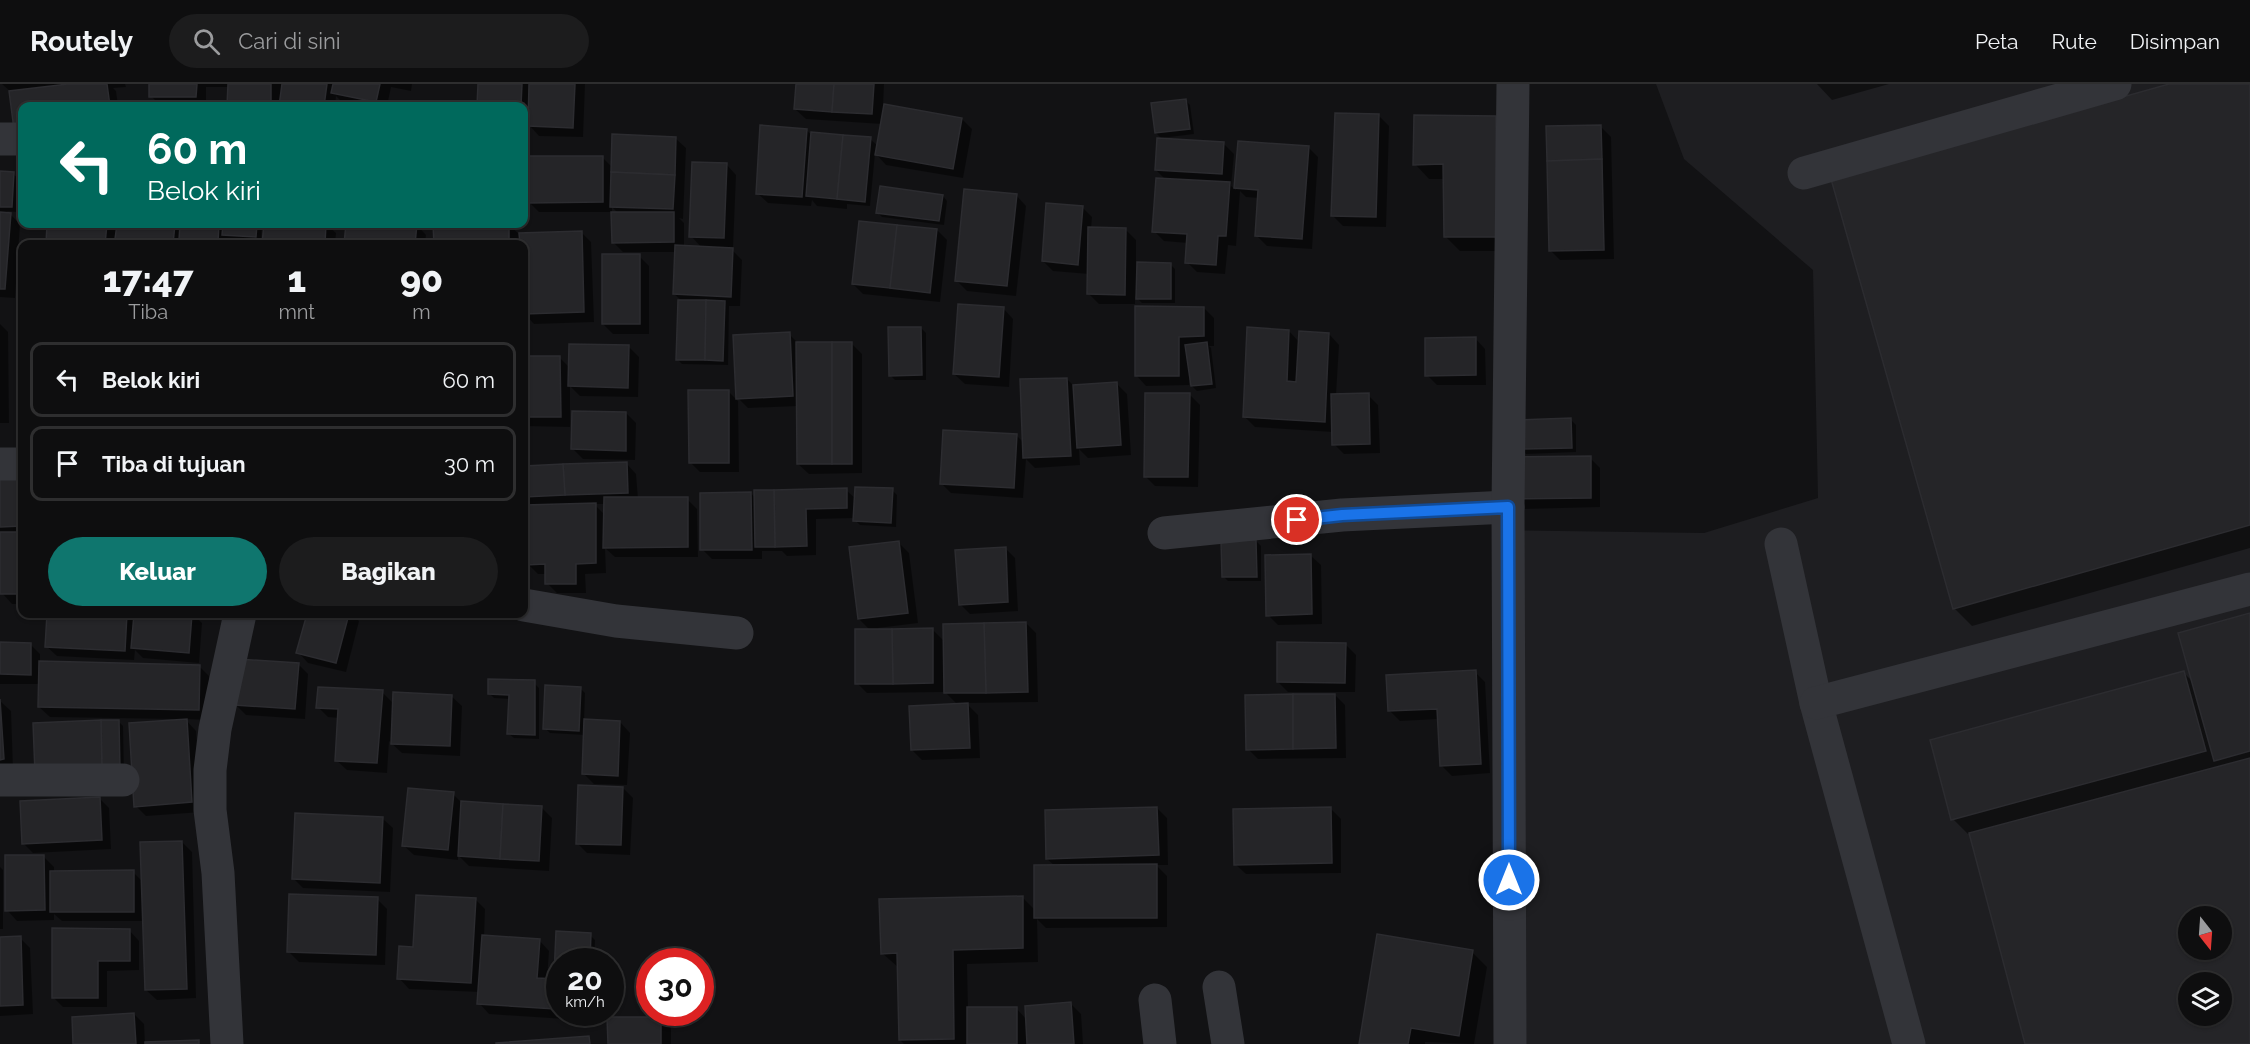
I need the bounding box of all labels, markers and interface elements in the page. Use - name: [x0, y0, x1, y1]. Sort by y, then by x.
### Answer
- search box: [169, 14, 589, 68]
- text: Routely: [30, 25, 133, 58]
- icon: search: [190, 25, 223, 58]
- text: Cari di sini: [238, 28, 341, 54]
- text: Peta: [1975, 29, 2019, 54]
- text: Rute: [2052, 29, 2097, 54]
- text: Disimpan: [2130, 29, 2220, 54]
- text: 60 m: [147, 125, 247, 174]
- icon: left: [48, 126, 126, 204]
- text: Belok kiri: [147, 175, 261, 206]
- text: 17:47: [103, 258, 194, 300]
- text: 1: [287, 258, 306, 300]
- text: 90: [400, 258, 443, 300]
- text: Tiba: [128, 300, 168, 324]
- text: mnt: [278, 300, 315, 324]
- text: m: [412, 300, 431, 324]
- icon: left: [51, 363, 84, 396]
- text: Belok kiri: [102, 367, 200, 393]
- text: 60 m: [442, 367, 495, 393]
- icon: arrive: [51, 447, 84, 480]
- text: Tiba di tujuan: [102, 451, 245, 477]
- text: 30 m: [444, 451, 495, 477]
- pin: [1271, 494, 1322, 545]
- icon: arrive: [1280, 503, 1313, 536]
- button: Keluar: [48, 537, 267, 606]
- button: Bagikan: [279, 537, 498, 606]
- position arrow: [1477, 848, 1541, 912]
- north arrow: [2178, 906, 2232, 960]
- map controls: [2178, 906, 2232, 1026]
- speed limit sign: 30: [636, 948, 714, 1026]
- text: 20: [567, 962, 603, 997]
- button: layers: [2178, 972, 2232, 1026]
- text: km/h: [565, 993, 605, 1011]

